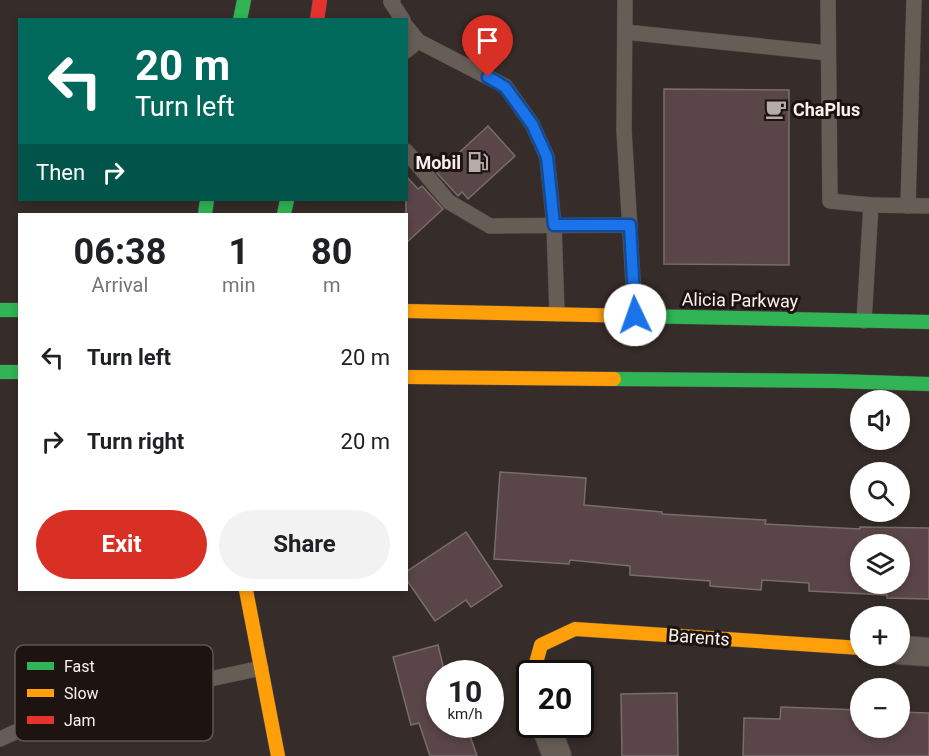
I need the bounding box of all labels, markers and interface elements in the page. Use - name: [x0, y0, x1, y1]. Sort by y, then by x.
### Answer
- pin: [462, 15, 513, 77]
- icon: arrive: [471, 24, 504, 57]
- text: 20 m: [135, 41, 230, 90]
- icon: left: [36, 42, 114, 120]
- text: Turn left: [135, 91, 235, 123]
- cafe icon: ChaPlus: [764, 97, 788, 121]
- place label: ChaPlus: [793, 99, 860, 120]
- fuel station icon: Mobil: [466, 150, 490, 174]
- place label: Mobil: [415, 152, 461, 173]
- icon: right: [97, 156, 130, 189]
- text: Then: [36, 160, 85, 185]
- text: 06:38: [74, 231, 166, 273]
- text: 1: [228, 231, 249, 273]
- text: 80: [311, 231, 352, 273]
- text: Arrival: [92, 273, 148, 297]
- text: min: [222, 273, 255, 297]
- text: m: [323, 273, 340, 297]
- position arrow: [603, 283, 667, 347]
- street label: Alicia Parkway: [682, 288, 799, 312]
- icon: left: [36, 341, 69, 374]
- text: Turn left: [87, 345, 171, 370]
- text: 20 m: [341, 345, 390, 370]
- map controls: [850, 390, 910, 738]
- button: sound: [850, 390, 910, 450]
- icon: right: [36, 425, 69, 458]
- text: Turn right: [87, 429, 184, 454]
- text: 20 m: [341, 429, 390, 454]
- button: search: [850, 462, 910, 522]
- button: Exit: [36, 510, 207, 579]
- button: Share: [219, 510, 390, 579]
- button: layers: [850, 534, 910, 594]
- button: +: [850, 606, 910, 666]
- street label: Barents: [668, 624, 730, 650]
- legend: [15, 645, 213, 741]
- text: Fast: [64, 657, 95, 676]
- speed limit sign: 20: [516, 660, 594, 738]
- text: 10: [448, 674, 482, 709]
- button: −: [850, 678, 910, 738]
- text: Slow: [64, 684, 99, 703]
- text: km/h: [447, 705, 483, 723]
- text: Jam: [64, 711, 96, 730]

